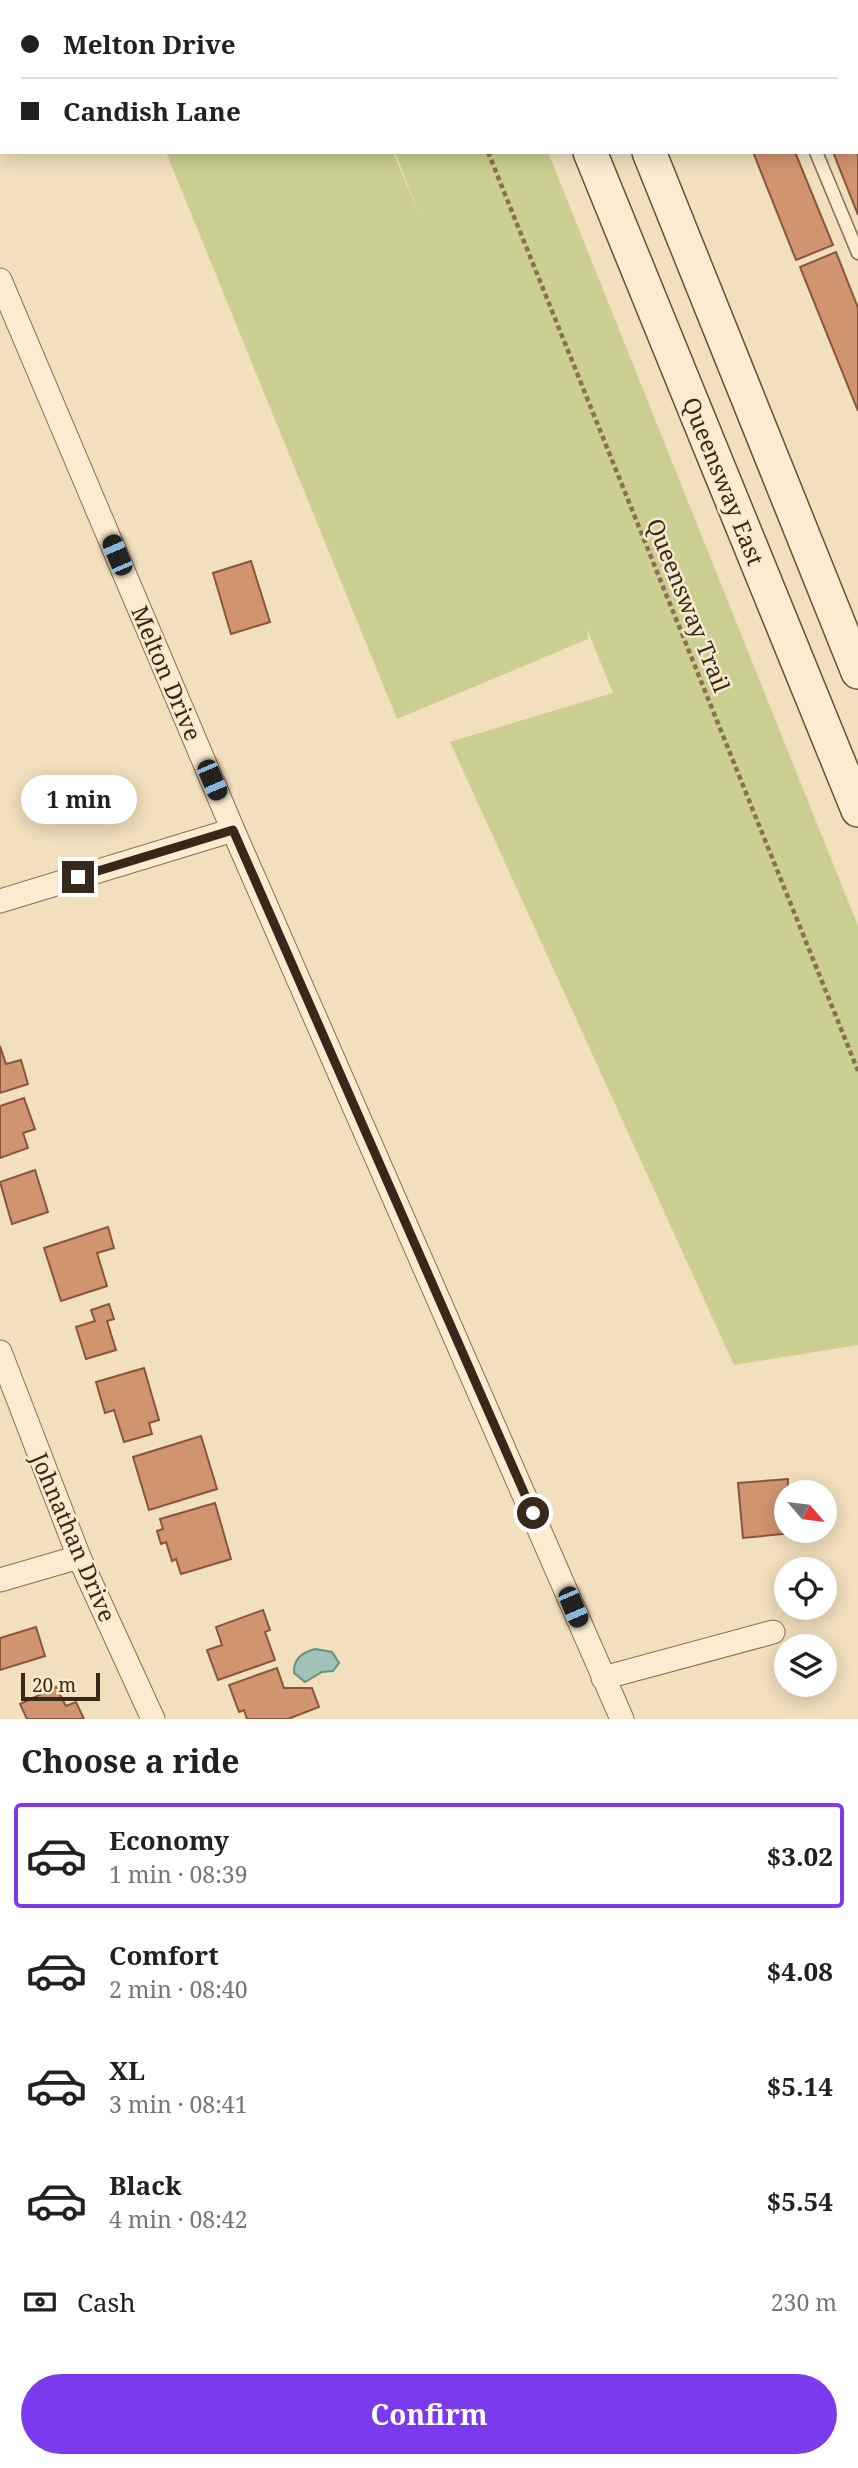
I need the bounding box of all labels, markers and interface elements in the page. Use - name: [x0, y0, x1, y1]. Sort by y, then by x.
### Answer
- text: Melton Drive: [63, 26, 236, 62]
- text: Candish Lane: [63, 93, 241, 129]
- street label: Queensway East: [676, 392, 772, 570]
- street label: Queensway Trail: [640, 513, 738, 697]
- car: [100, 532, 135, 578]
- street label: Melton Drive: [124, 601, 210, 745]
- car: [195, 757, 230, 803]
- callout: 1 min: [20, 776, 136, 824]
- text: 1 min: [46, 783, 112, 815]
- route end: [62, 861, 94, 893]
- street label: Johnathan Drive: [24, 1447, 124, 1626]
- north arrow: [774, 1480, 836, 1544]
- map controls: [774, 1480, 837, 1697]
- route start: [517, 1497, 549, 1529]
- button: locate: [774, 1557, 837, 1620]
- car: [556, 1584, 591, 1630]
- button: layers: [774, 1634, 837, 1697]
- scale bar: [21, 1670, 100, 1702]
- text: 20 m: [32, 1672, 76, 1698]
- text: Choose a ride: [21, 1739, 240, 1782]
- text: Economy: [109, 1822, 229, 1858]
- icon: car: [25, 1824, 88, 1887]
- text: $3.02: [767, 1838, 833, 1874]
- text: 1 min · 08:39: [109, 1858, 247, 1890]
- text: Comfort: [109, 1937, 219, 1973]
- icon: car: [25, 1939, 88, 2002]
- text: $4.08: [767, 1953, 833, 1989]
- text: 2 min · 08:40: [109, 1973, 247, 2005]
- text: XL: [109, 2052, 145, 2088]
- icon: car: [25, 2054, 88, 2117]
- text: $5.14: [767, 2068, 833, 2104]
- text: 3 min · 08:41: [109, 2088, 247, 2120]
- text: Black: [109, 2167, 182, 2203]
- icon: car: [25, 2169, 88, 2232]
- text: $5.54: [767, 2183, 833, 2219]
- text: 4 min · 08:42: [109, 2203, 247, 2235]
- icon: cash: [21, 2283, 59, 2321]
- text: Cash: [77, 2284, 136, 2320]
- text: 230 m: [771, 2286, 837, 2318]
- button: Confirm: [21, 2374, 837, 2454]

